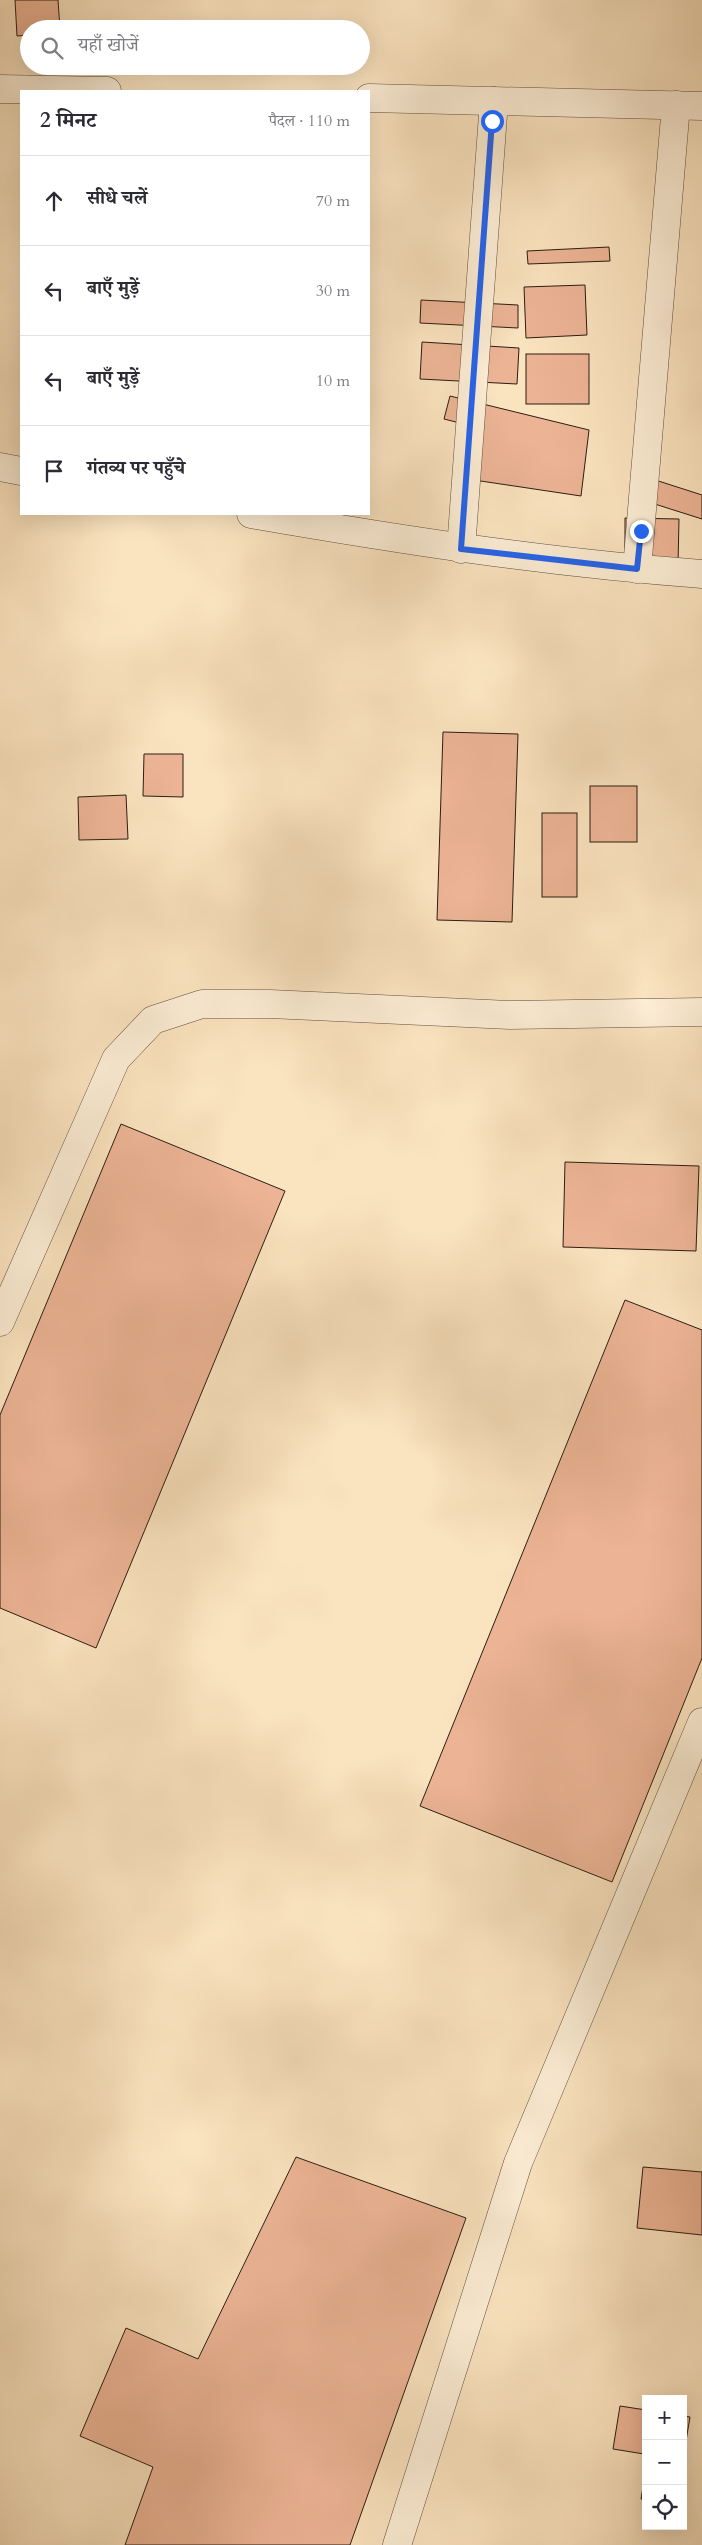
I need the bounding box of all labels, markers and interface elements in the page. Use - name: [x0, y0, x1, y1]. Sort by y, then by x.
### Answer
- search box: [20, 20, 370, 75]
- text: यहाँ खोजें: [78, 32, 139, 58]
- icon: search: [38, 34, 66, 62]
- text: 2 मिनट: [40, 106, 96, 135]
- text: पैदल · 110 m: [269, 110, 350, 132]
- route start: [481, 110, 504, 133]
- text: सीधे चलें: [87, 185, 147, 211]
- icon: ahead: [40, 187, 68, 215]
- text: 70 m: [316, 190, 350, 212]
- text: बाएँ मुड़ें: [87, 275, 139, 301]
- icon: left: [40, 277, 68, 305]
- text: 30 m: [316, 280, 350, 302]
- text: बाएँ मुड़ें: [87, 365, 139, 391]
- icon: left: [40, 367, 68, 395]
- text: 10 m: [316, 370, 350, 392]
- text: गंतव्य पर पहुँचे: [87, 455, 185, 481]
- icon: arrive: [40, 457, 68, 485]
- route end: [630, 520, 653, 543]
- map controls: [642, 2395, 687, 2530]
- button: +: [642, 2395, 687, 2440]
- button: −: [642, 2440, 687, 2485]
- button: locate: [642, 2485, 687, 2530]

